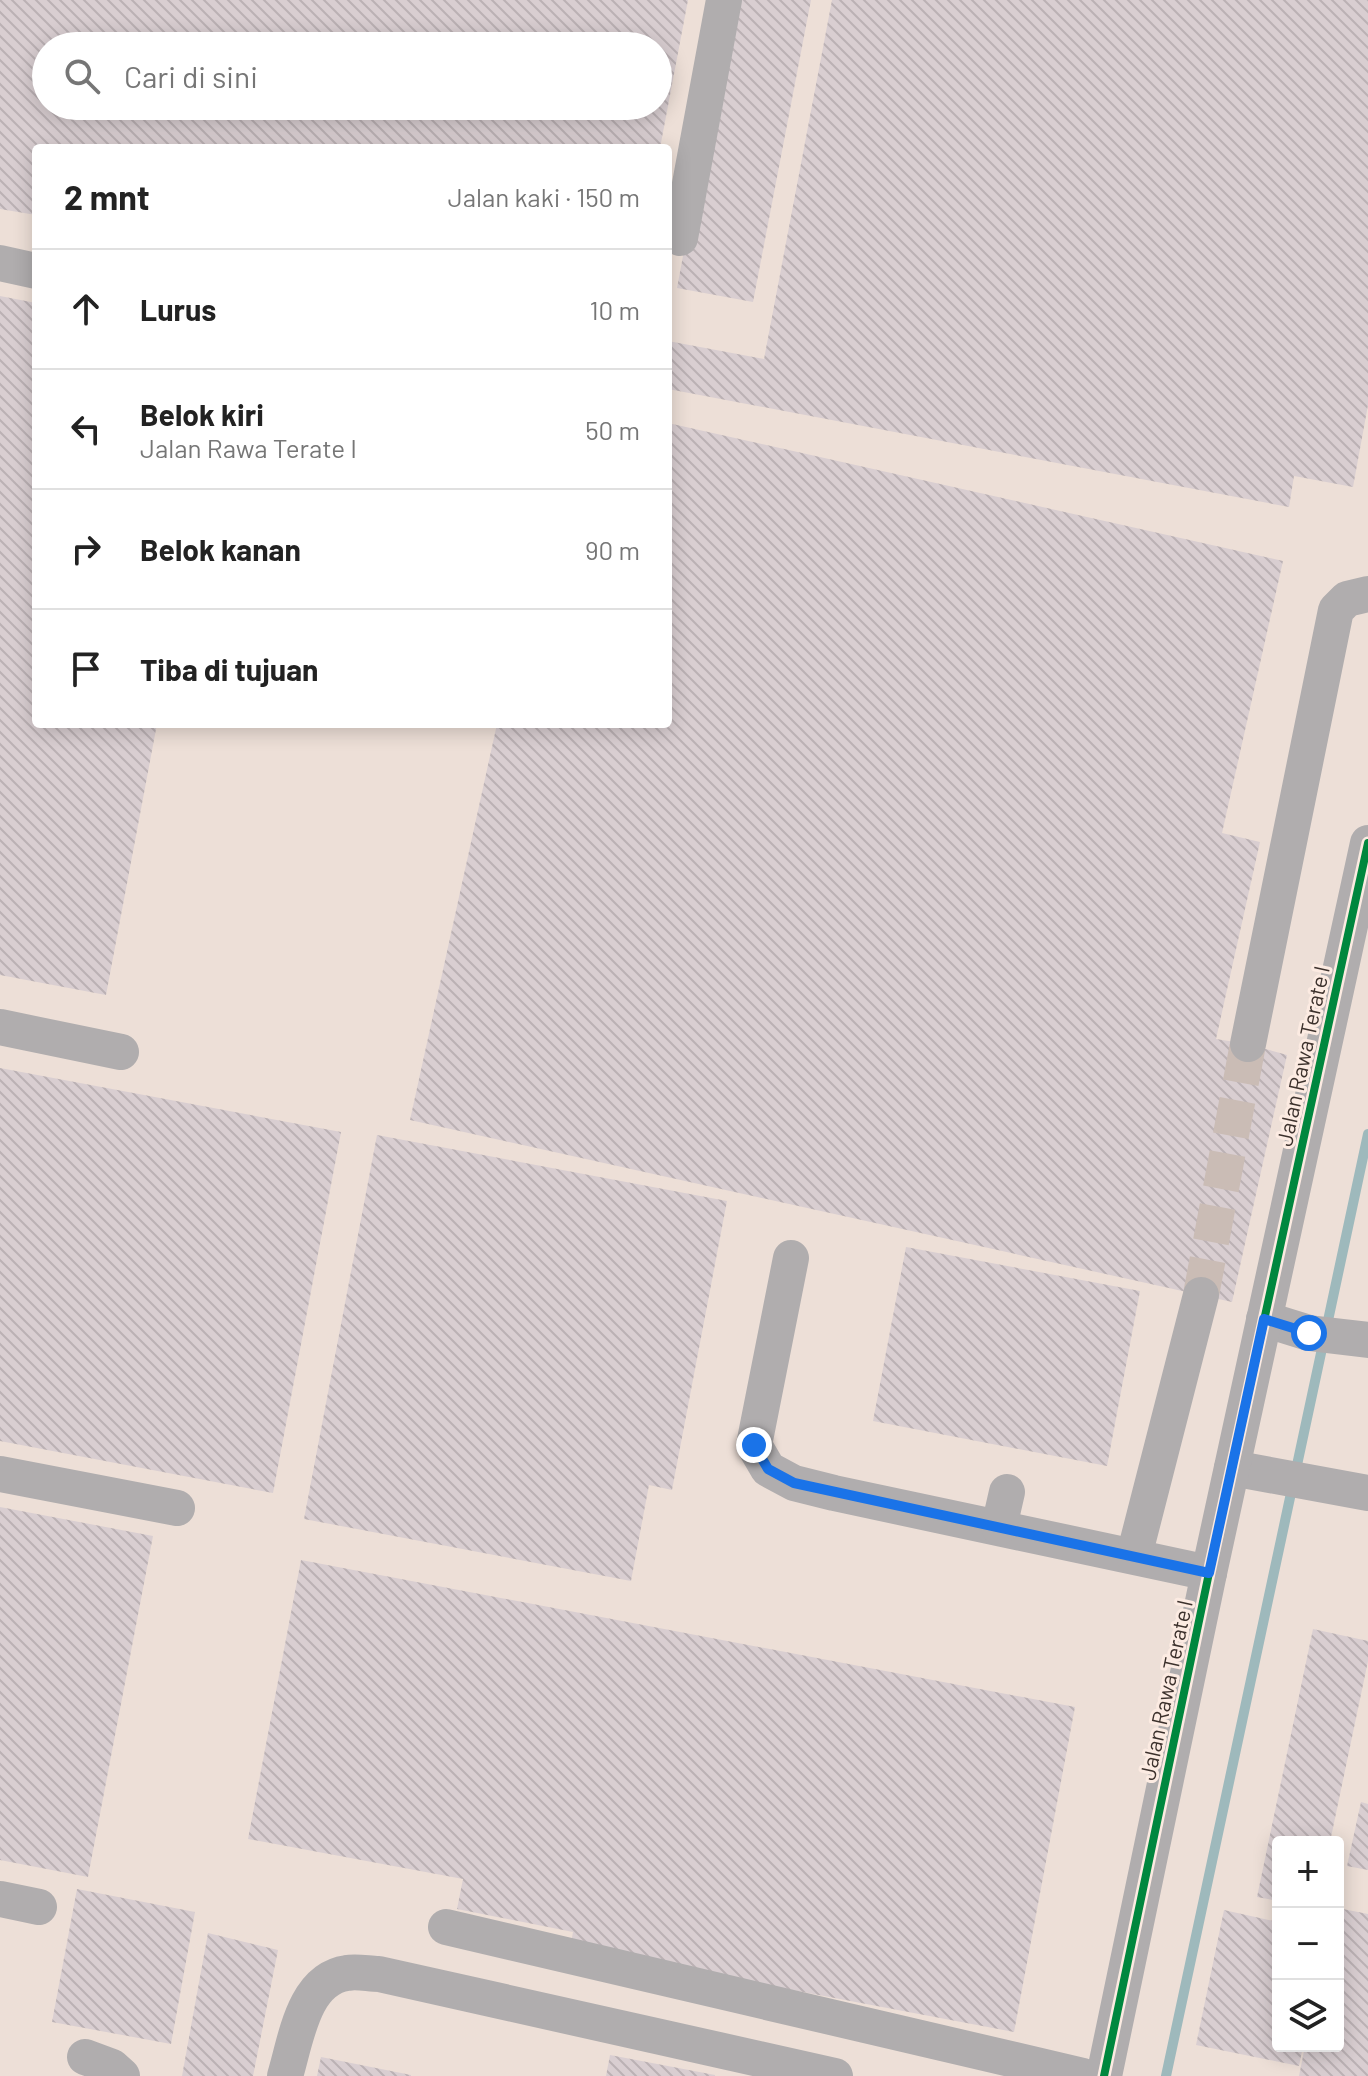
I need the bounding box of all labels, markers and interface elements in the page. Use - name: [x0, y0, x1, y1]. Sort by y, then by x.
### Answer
- search box: [32, 32, 672, 120]
- icon: search: [60, 54, 104, 98]
- text: Cari di sini: [124, 58, 258, 94]
- text: 2 mnt: [64, 176, 150, 217]
- text: Jalan kaki · 150 m: [448, 181, 640, 212]
- icon: ahead: [64, 287, 108, 331]
- text: Lurus: [140, 291, 216, 327]
- text: 10 m: [590, 294, 640, 325]
- text: Belok kiri: [140, 396, 264, 432]
- icon: left: [64, 407, 108, 451]
- text: 50 m: [585, 414, 640, 445]
- text: Jalan Rawa Terate I: [140, 432, 357, 463]
- icon: right: [64, 527, 108, 571]
- text: Belok kanan: [140, 531, 301, 567]
- text: 90 m: [585, 534, 640, 565]
- icon: arrive: [64, 647, 108, 691]
- text: Tiba di tujuan: [140, 651, 318, 687]
- street label: Jalan Rawa Terate I: [1270, 963, 1334, 1148]
- route start: [1291, 1315, 1327, 1351]
- route end: [736, 1427, 772, 1463]
- street label: Jalan Rawa Terate I: [1133, 1597, 1197, 1782]
- map controls: [1272, 1836, 1344, 2052]
- button: +: [1272, 1836, 1344, 1908]
- button: −: [1272, 1908, 1344, 1980]
- button: layers: [1272, 1980, 1344, 2052]

